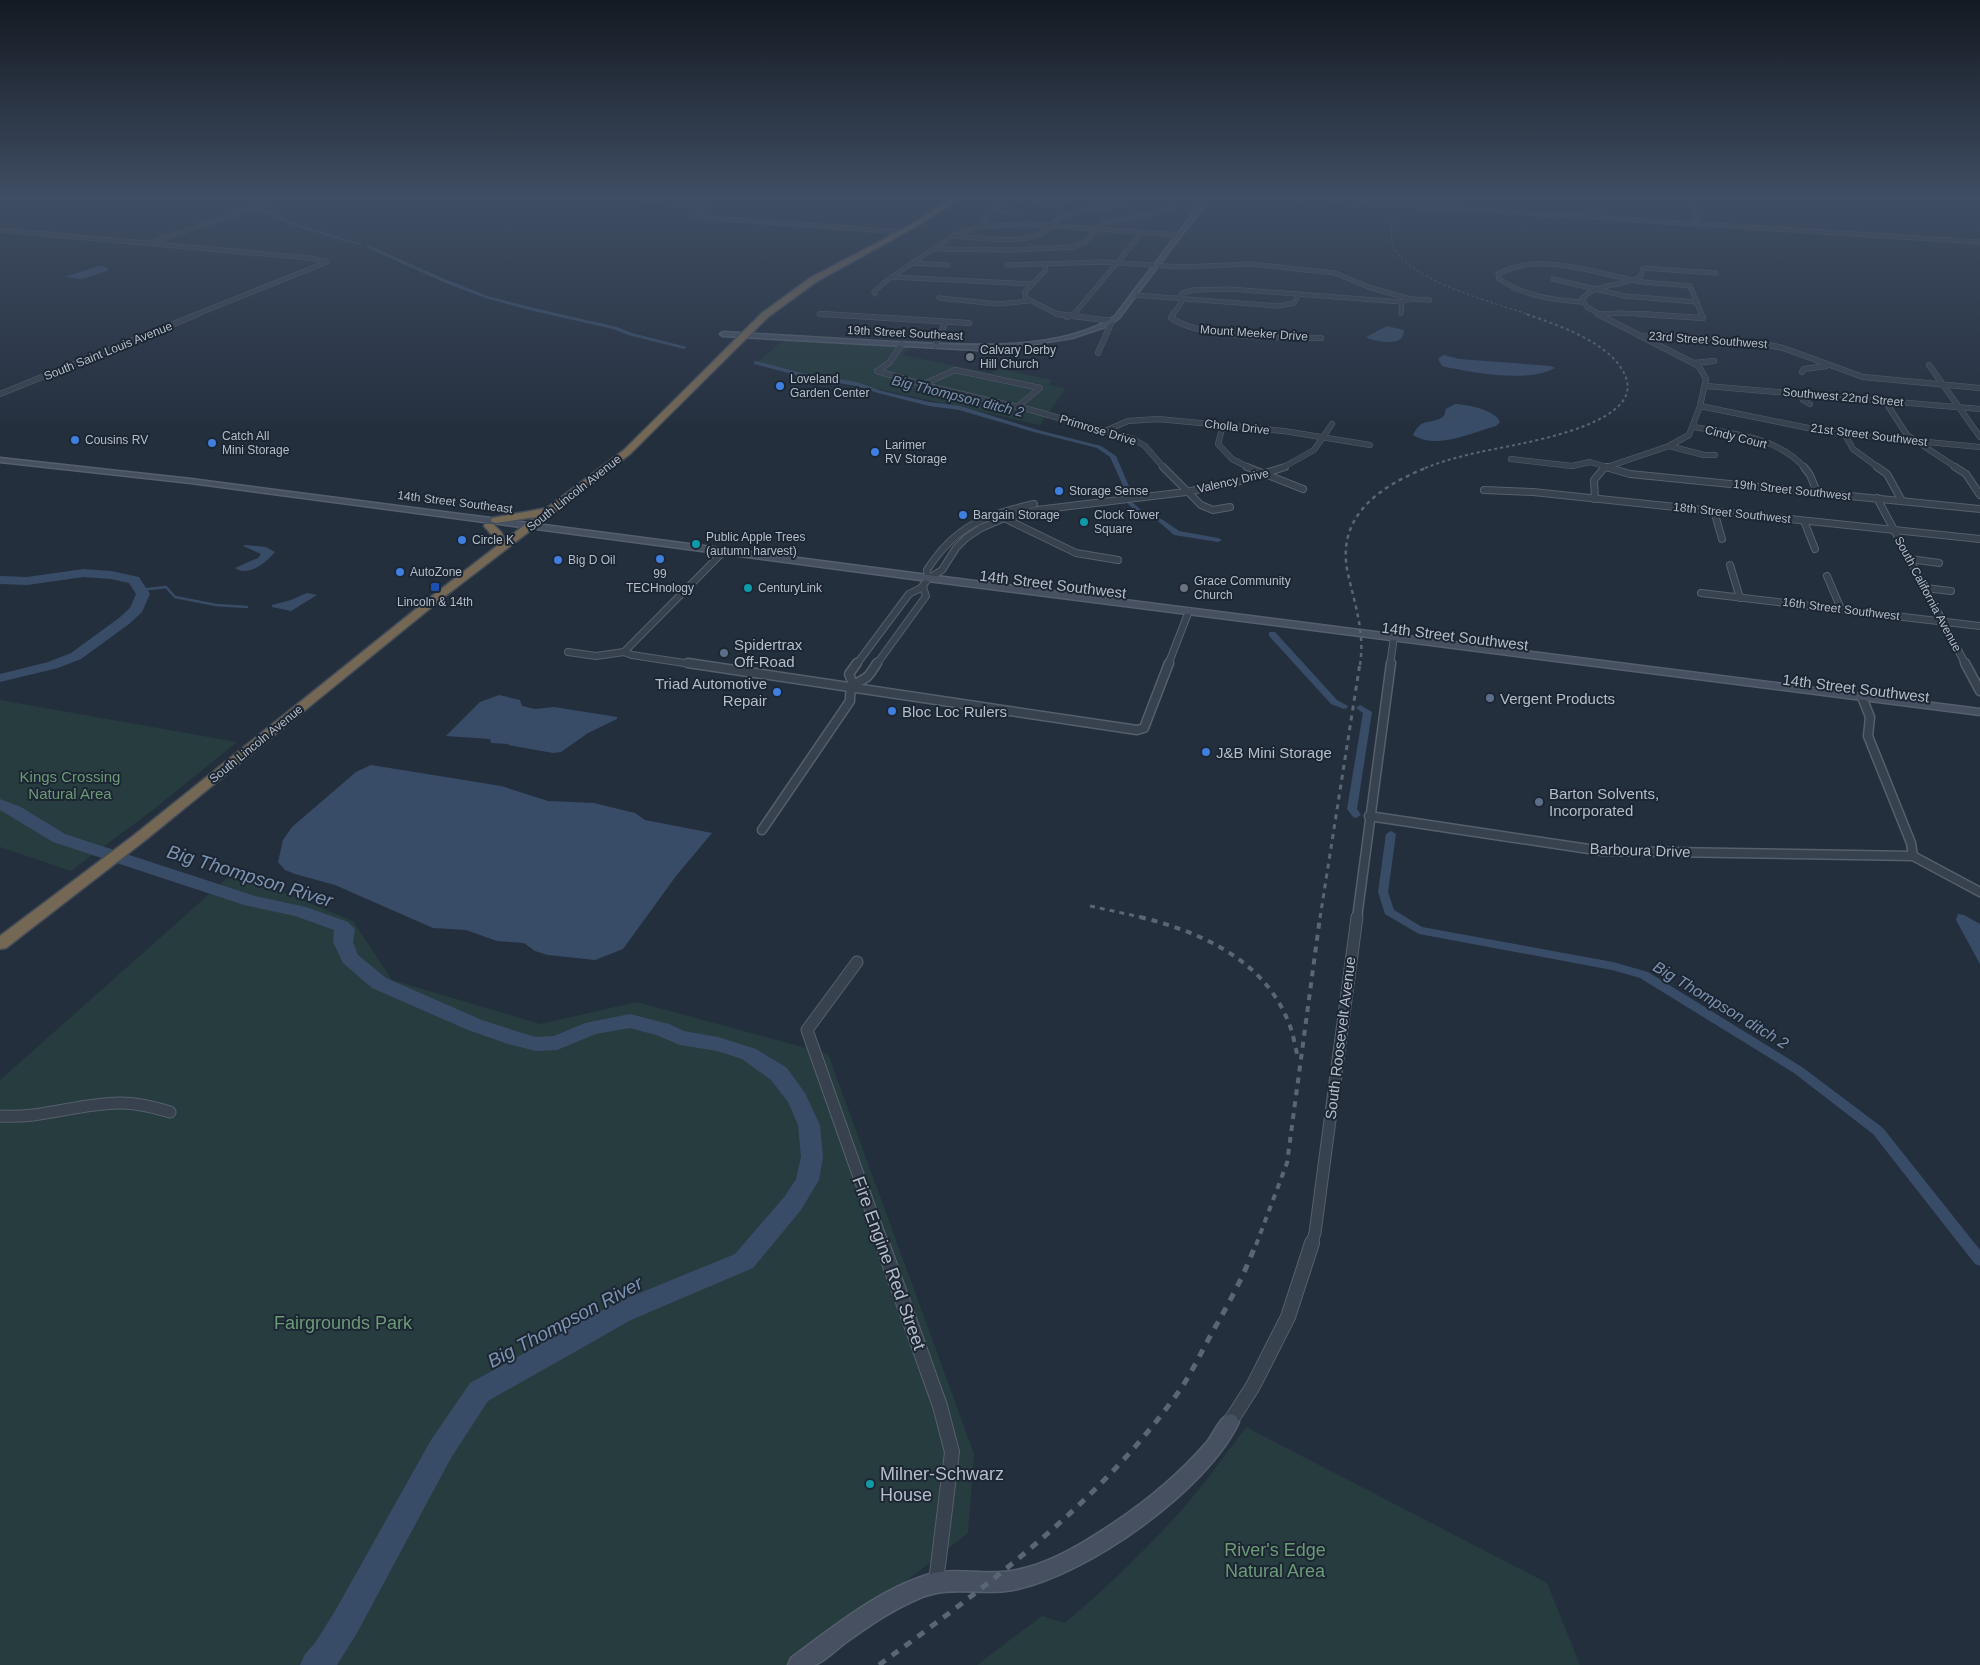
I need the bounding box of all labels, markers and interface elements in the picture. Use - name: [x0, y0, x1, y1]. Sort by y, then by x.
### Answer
- street label: South Saint Louis Avenue: [42, 319, 175, 383]
- street label: Mount Meeker Drive: [1200, 322, 1309, 344]
- street label: 19th Street Southeast: [847, 323, 964, 343]
- street label: 23rd Street Southwest: [1648, 329, 1768, 351]
- place label: Calvary Derby Hill Church: [980, 343, 1056, 371]
- marker: Calvary Derby Hill Church: [964, 351, 976, 363]
- place label: Loveland Garden Center: [790, 372, 869, 400]
- water label: Big Thompson ditch 2: [890, 372, 1026, 420]
- marker: Loveland Garden Center: [774, 380, 786, 392]
- street label: Southwest 22nd Street: [1782, 385, 1905, 409]
- street label: Primrose Drive: [1058, 412, 1138, 448]
- street label: Cholla Drive: [1204, 417, 1271, 437]
- street label: 21st Street Southwest: [1810, 421, 1929, 449]
- street label: Cindy Court: [1704, 423, 1769, 452]
- place label: Catch All Mini Storage: [222, 429, 290, 457]
- place label: Cousins RV: [85, 433, 148, 447]
- marker: Cousins RV: [69, 434, 81, 446]
- marker: Catch All Mini Storage: [206, 437, 218, 449]
- place label: Larimer RV Storage: [885, 438, 947, 466]
- marker: Larimer RV Storage: [869, 446, 881, 458]
- street label: South Lincoln Avenue: [524, 452, 624, 534]
- street label: Valency Drive: [1196, 466, 1271, 496]
- street label: 19th Street Southwest: [1733, 477, 1852, 503]
- place label: Storage Sense: [1069, 484, 1149, 498]
- marker: Storage Sense: [1053, 485, 1065, 497]
- street label: 14th Street Southeast: [397, 488, 514, 516]
- street label: 18th Street Southwest: [1673, 500, 1792, 526]
- place label: Bargain Storage: [973, 508, 1060, 522]
- place label: Clock Tower Square: [1094, 508, 1159, 536]
- marker: Bargain Storage: [957, 509, 969, 521]
- marker: Clock Tower Square: [1078, 516, 1090, 528]
- place label: Public Apple Trees (autumn harvest): [706, 530, 805, 558]
- place label: Circle K: [472, 533, 514, 547]
- marker: Circle K: [456, 534, 468, 546]
- street label: South California Avenue: [1892, 534, 1965, 654]
- marker: Public Apple Trees (autumn harvest): [690, 538, 702, 550]
- place label: Big D Oil: [568, 553, 615, 567]
- marker: 99 TECHnology: [654, 553, 666, 565]
- marker: Big D Oil: [552, 554, 564, 566]
- place label: AutoZone: [410, 565, 462, 579]
- marker: AutoZone: [394, 566, 406, 578]
- place label: 99 TECHnology: [626, 567, 694, 595]
- street label: 14th Street Southwest: [979, 567, 1128, 602]
- place label: Grace Community Church: [1194, 574, 1291, 602]
- marker: Lincoln & 14th: [429, 581, 441, 593]
- place label: CenturyLink: [758, 581, 823, 595]
- marker: CenturyLink: [742, 582, 754, 594]
- marker: Grace Community Church: [1178, 582, 1190, 594]
- place label: Lincoln & 14th: [397, 595, 473, 609]
- street label: 16th Street Southwest: [1782, 595, 1901, 623]
- street label: 14th Street Southwest: [1381, 619, 1530, 654]
- place label: Spidertrax Off-Road: [734, 636, 803, 670]
- marker: Spidertrax Off-Road: [718, 647, 730, 659]
- street label: 14th Street Southwest: [1782, 671, 1931, 706]
- place label: Triad Automotive Repair: [655, 675, 767, 709]
- marker: Triad Automotive Repair: [771, 686, 783, 698]
- place label: Vergent Products: [1500, 690, 1615, 707]
- marker: Vergent Products: [1484, 692, 1496, 704]
- street label: South Lincoln Avenue: [207, 702, 306, 786]
- place label: Bloc Loc Rulers: [902, 703, 1007, 720]
- marker: Bloc Loc Rulers: [886, 705, 898, 717]
- place label: J&B Mini Storage: [1216, 744, 1332, 761]
- marker: J&B Mini Storage: [1200, 746, 1212, 758]
- park label: Kings Crossing Natural Area: [20, 768, 120, 802]
- place label: Barton Solvents, Incorporated: [1549, 785, 1659, 819]
- marker: Barton Solvents, Incorporated: [1533, 796, 1545, 808]
- street label: Barboura Drive: [1589, 840, 1691, 860]
- water label: Big Thompson River: [165, 841, 336, 911]
- street label: South Roosevelt Avenue: [1322, 956, 1358, 1120]
- water label: Big Thompson ditch 2: [1650, 958, 1792, 1052]
- street label: Fire Engine Red Street: [848, 1174, 930, 1352]
- water label: Big Thompson River: [484, 1272, 647, 1372]
- park label: Fairgrounds Park: [274, 1313, 413, 1333]
- place label: Milner-Schwarz House: [880, 1464, 1004, 1505]
- marker: Milner-Schwarz House: [864, 1478, 876, 1490]
- park label: River's Edge Natural Area: [1224, 1540, 1326, 1581]

